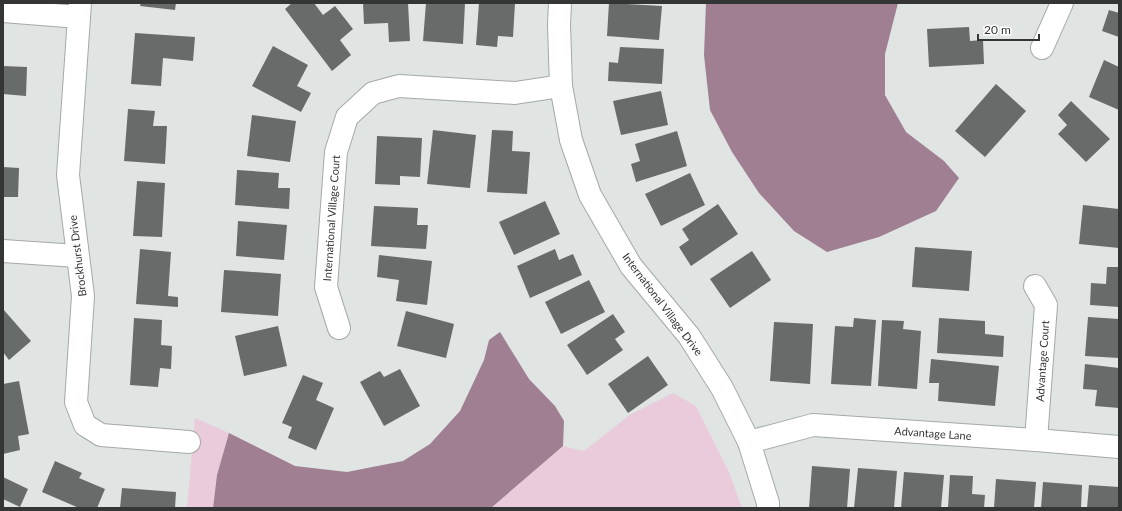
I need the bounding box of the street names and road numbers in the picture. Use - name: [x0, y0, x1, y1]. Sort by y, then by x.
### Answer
- street label: International Village Court: [320, 154, 342, 282]
- street label: Brockhurst Drive: [66, 214, 88, 297]
- street label: International Village Drive: [620, 250, 706, 358]
- street label: Advantage Court: [1033, 320, 1051, 402]
- street label: Advantage Lane: [894, 424, 972, 442]

